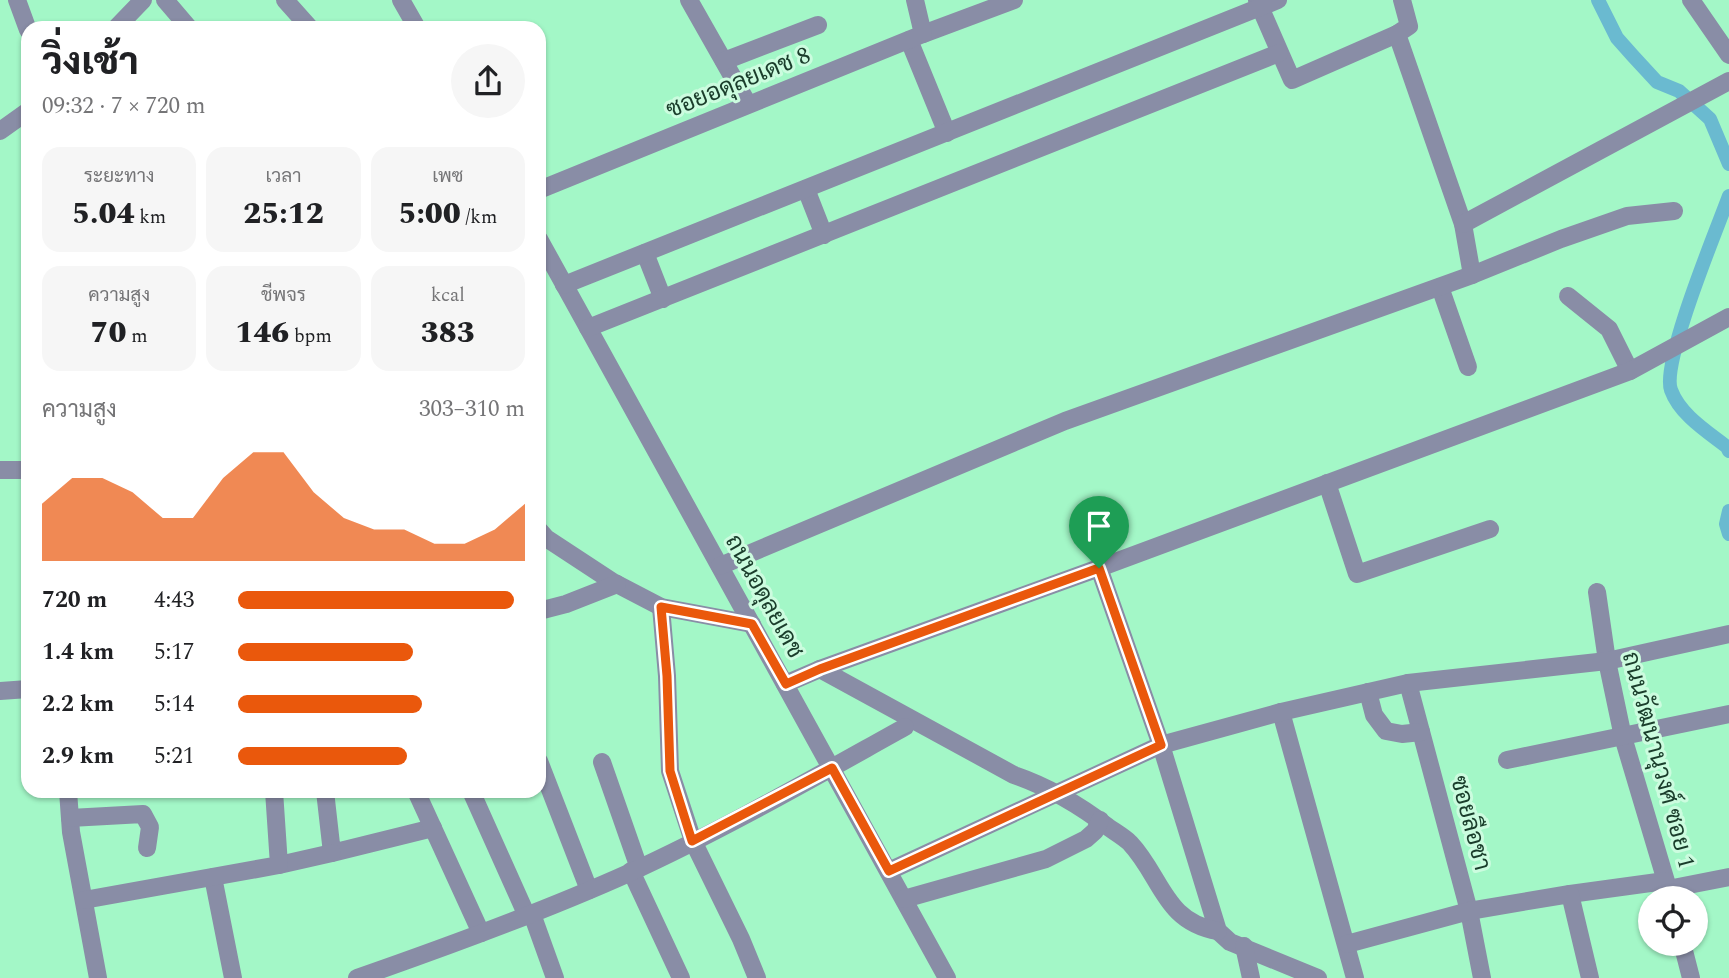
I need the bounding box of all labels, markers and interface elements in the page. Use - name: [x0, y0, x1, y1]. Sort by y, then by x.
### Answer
- text: วิ่งเช้า: [42, 34, 139, 92]
- street label: ซอยอดุลยเดช 8: [661, 38, 816, 128]
- button: share: [451, 44, 525, 118]
- text: 09:32 · 7 × 720 m: [42, 89, 206, 124]
- text: ระยะทาง: [84, 162, 155, 191]
- text: เวลา: [266, 162, 301, 191]
- text: เพซ: [432, 162, 463, 191]
- text: 5.04: [72, 191, 135, 237]
- text: 25:12: [243, 191, 324, 237]
- text: 5:00: [398, 191, 461, 237]
- text: km: [135, 203, 166, 232]
- text: /km: [461, 203, 497, 232]
- text: ความสูง: [88, 281, 150, 310]
- text: ชีพจร: [261, 281, 306, 310]
- text: kcal: [431, 281, 465, 310]
- text: 70: [91, 310, 127, 356]
- text: 146: [235, 310, 289, 356]
- text: 383: [421, 310, 475, 356]
- text: m: [127, 322, 148, 351]
- text: bpm: [289, 322, 332, 351]
- text: 303–310 m: [419, 392, 525, 427]
- text: ความสูง: [42, 393, 117, 428]
- pin: [1069, 496, 1129, 568]
- icon: arrive: [1080, 507, 1118, 545]
- street label: ถนนอดุลยเดช: [715, 528, 813, 665]
- text: 720 m: [42, 583, 107, 618]
- text: 4:43: [154, 583, 194, 618]
- text: 1.4 km: [42, 635, 114, 670]
- text: 5:17: [154, 635, 194, 670]
- street label: ถนนวัฒนานุวงศ์ ซอย 1: [1612, 648, 1704, 873]
- text: 2.2 km: [42, 687, 114, 722]
- text: 5:14: [154, 687, 194, 722]
- text: 2.9 km: [42, 739, 114, 774]
- text: 5:21: [154, 739, 194, 774]
- street label: ซอยลือชา: [1440, 772, 1500, 875]
- map controls: [1638, 886, 1708, 956]
- button: locate: [1638, 886, 1708, 956]

